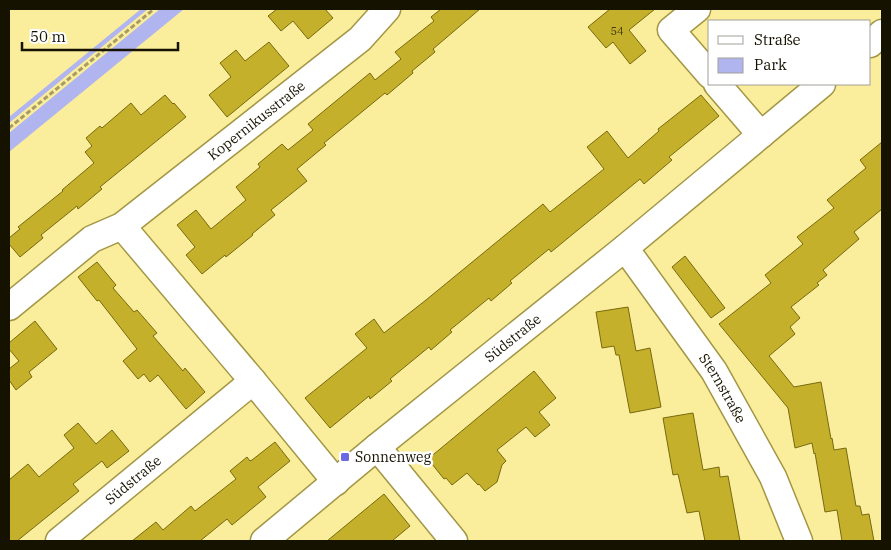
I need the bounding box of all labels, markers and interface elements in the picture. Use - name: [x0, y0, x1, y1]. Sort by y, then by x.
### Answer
- scale bar: [22, 20, 179, 52]
- legend: [708, 20, 871, 85]
- house number: 54: [610, 24, 624, 38]
- text: 50 m: [30, 27, 66, 46]
- text: Straße: [754, 30, 801, 49]
- text: Park: [754, 55, 787, 74]
- street label: Kopernikusstraße: [204, 77, 309, 164]
- street label: Südstraße: [481, 310, 545, 366]
- street label: Sternstraße: [695, 350, 750, 426]
- place label: Sonnenweg: [355, 448, 432, 466]
- marker: Sonnenweg: [339, 451, 351, 463]
- street label: Südstraße: [101, 452, 165, 508]

